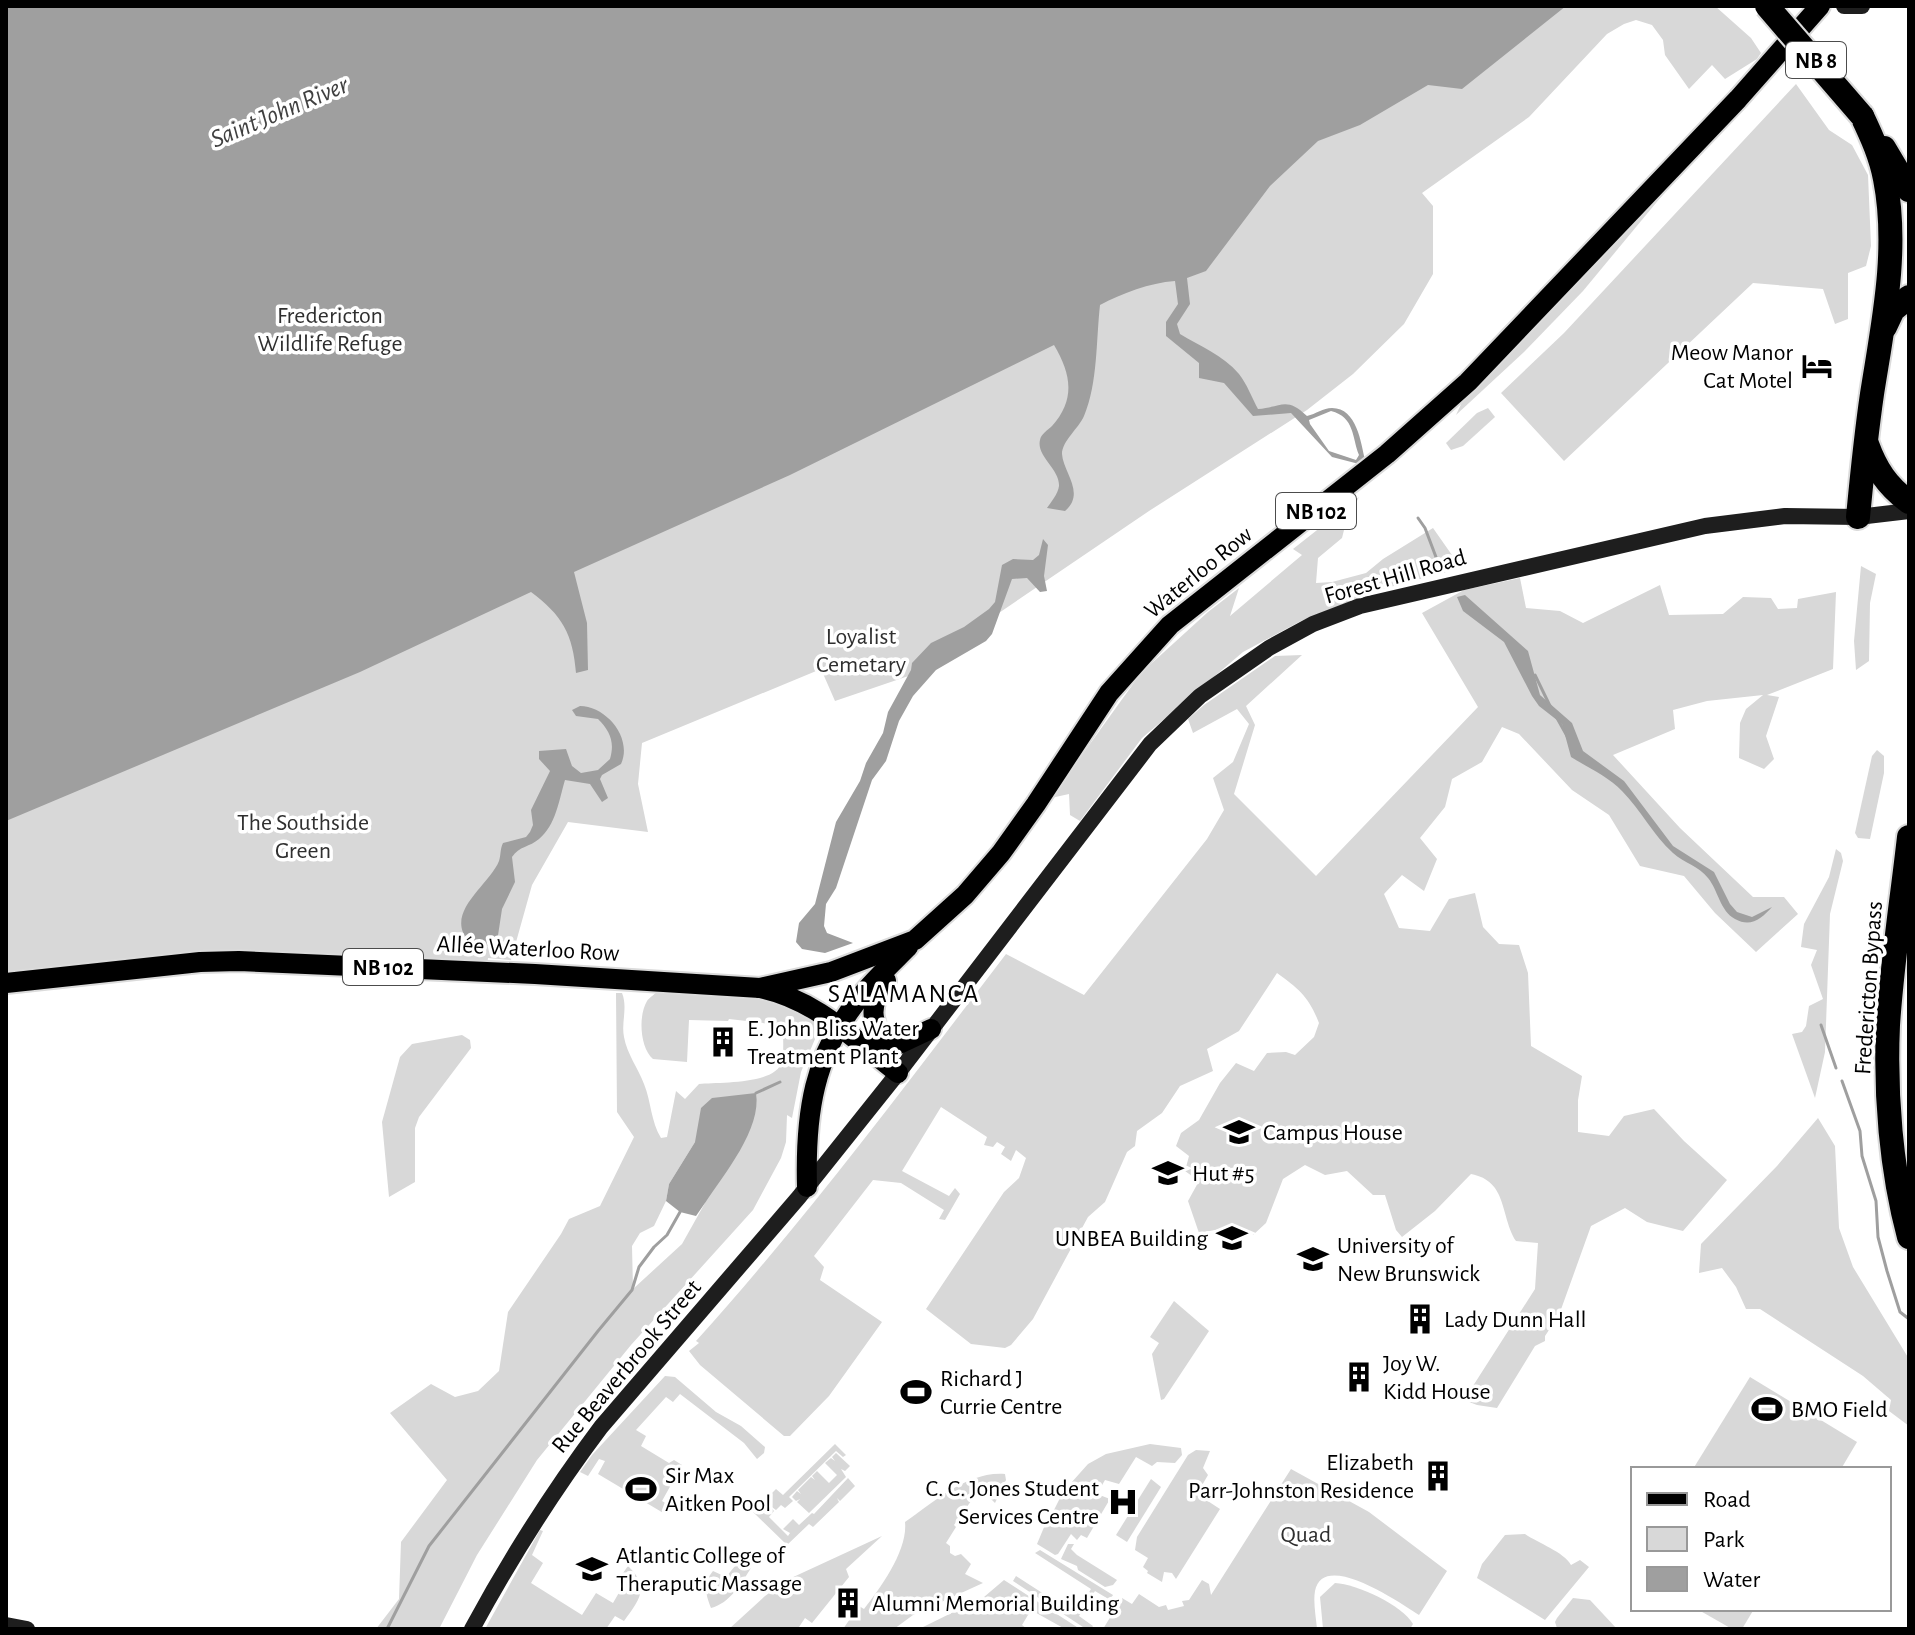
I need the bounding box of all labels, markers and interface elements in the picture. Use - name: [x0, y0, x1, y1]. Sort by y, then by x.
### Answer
- road number: NB 8: [1786, 42, 1846, 78]
- water label: Saint John River: [207, 71, 353, 153]
- park label: Fredericton Wildlife Refuge: [258, 304, 402, 356]
- place label: Meow Manor Cat Motel: [1671, 341, 1793, 393]
- hotel icon: Meow Manor Cat Motel: [1800, 349, 1834, 383]
- road number: NB 102: [1276, 493, 1356, 529]
- street label: Waterloo Row: [1140, 522, 1257, 623]
- street label: Forest Hill Road: [1322, 545, 1469, 609]
- park label: Loyalist Cemetary: [816, 625, 906, 677]
- park label: The Southside Green: [237, 811, 369, 863]
- street label: Fredericton Bypass: [1851, 900, 1887, 1076]
- street label: Allée Waterloo Row: [436, 932, 620, 966]
- road number: NB 102: [343, 949, 423, 985]
- district label: SALAMANCA: [828, 981, 980, 1007]
- place label: E. John Bliss Water Treatment Plant: [747, 1017, 919, 1069]
- building icon: E. John Bliss Water Treatment Plant: [706, 1025, 740, 1059]
- school or university icon: Campus House: [1222, 1115, 1256, 1149]
- place label: Campus House: [1263, 1121, 1403, 1145]
- school or university icon: Hut #5: [1151, 1156, 1185, 1190]
- place label: Hut #5: [1192, 1162, 1254, 1186]
- school or university icon: UNBEA Building: [1215, 1221, 1249, 1255]
- place label: UNBEA Building: [1055, 1227, 1208, 1251]
- place label: University of New Brunswick: [1337, 1234, 1480, 1286]
- school or university icon: University of New Brunswick: [1296, 1242, 1330, 1276]
- street label: Rue Beaverbrook Street: [548, 1275, 706, 1458]
- building icon: Lady Dunn Hall: [1403, 1302, 1437, 1336]
- place label: Lady Dunn Hall: [1444, 1308, 1587, 1332]
- place label: Joy W. Kidd House: [1383, 1352, 1491, 1404]
- building icon: Joy W. Kidd House: [1342, 1360, 1376, 1394]
- place label: Richard J Currie Centre: [940, 1367, 1062, 1419]
- sports icon: Richard J Currie Centre: [899, 1375, 933, 1409]
- sports icon: BMO Field: [1750, 1392, 1784, 1426]
- place label: BMO Field: [1791, 1398, 1888, 1422]
- place label: Elizabeth Parr-Johnston Residence: [1188, 1451, 1414, 1503]
- building icon: Elizabeth Parr-Johnston Residence: [1421, 1459, 1455, 1493]
- place label: Sir Max Aitken Pool: [665, 1464, 771, 1516]
- legend: [1631, 1467, 1891, 1611]
- sports icon: Sir Max Aitken Pool: [624, 1472, 658, 1506]
- place label: C. C. Jones Student Services Centre: [926, 1477, 1099, 1529]
- hospital icon: C. C. Jones Student Services Centre: [1106, 1485, 1140, 1519]
- text: Road: [1703, 1488, 1751, 1512]
- park label: Quad: [1280, 1523, 1332, 1547]
- text: Park: [1703, 1528, 1744, 1552]
- place label: Atlantic College of Theraputic Massage: [616, 1544, 802, 1596]
- school or university icon: Atlantic College of Theraputic Massage: [575, 1552, 609, 1586]
- text: Water: [1703, 1568, 1761, 1592]
- building icon: Alumni Memorial Building: [831, 1586, 865, 1620]
- place label: Alumni Memorial Building: [872, 1592, 1119, 1616]

